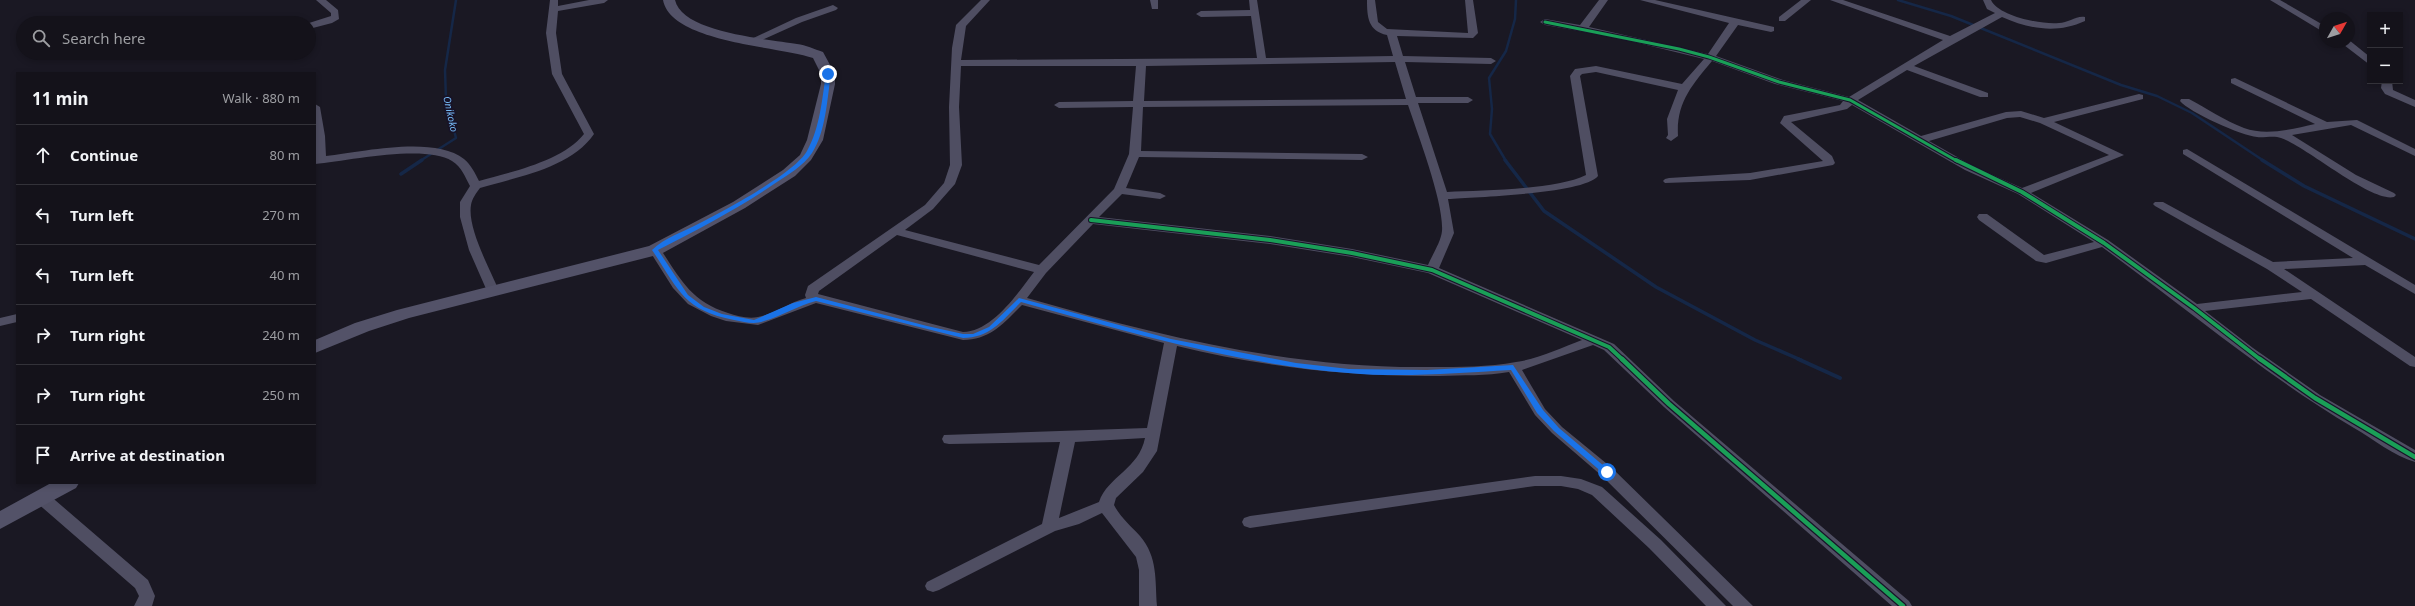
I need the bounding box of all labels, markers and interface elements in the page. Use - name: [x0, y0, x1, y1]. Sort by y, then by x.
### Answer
- north arrow: [2319, 12, 2355, 48]
- map controls: [2367, 12, 2403, 84]
- button: +: [2367, 12, 2403, 48]
- search box: [16, 16, 316, 60]
- icon: search: [30, 27, 52, 49]
- text: Search here: [62, 28, 145, 48]
- button: −: [2367, 48, 2403, 84]
- route end: [819, 65, 837, 83]
- text: 11 min: [32, 87, 89, 110]
- text: Walk · 880 m: [222, 89, 300, 107]
- water label: Onikoko: [440, 95, 462, 134]
- icon: ahead: [32, 144, 54, 166]
- text: Continue: [70, 145, 138, 165]
- text: 80 m: [270, 146, 300, 164]
- icon: left: [32, 204, 54, 226]
- text: Turn left: [70, 205, 134, 225]
- text: 270 m: [262, 206, 300, 224]
- icon: left: [32, 264, 54, 286]
- text: Turn left: [70, 265, 134, 285]
- text: 40 m: [270, 266, 300, 284]
- icon: right: [32, 324, 54, 346]
- text: Turn right: [70, 325, 145, 345]
- text: 240 m: [262, 326, 300, 344]
- icon: right: [32, 384, 54, 406]
- text: Turn right: [70, 385, 145, 405]
- text: 250 m: [262, 386, 300, 404]
- icon: arrive: [32, 444, 54, 466]
- text: Arrive at destination: [70, 445, 225, 465]
- route start: [1598, 463, 1616, 481]

